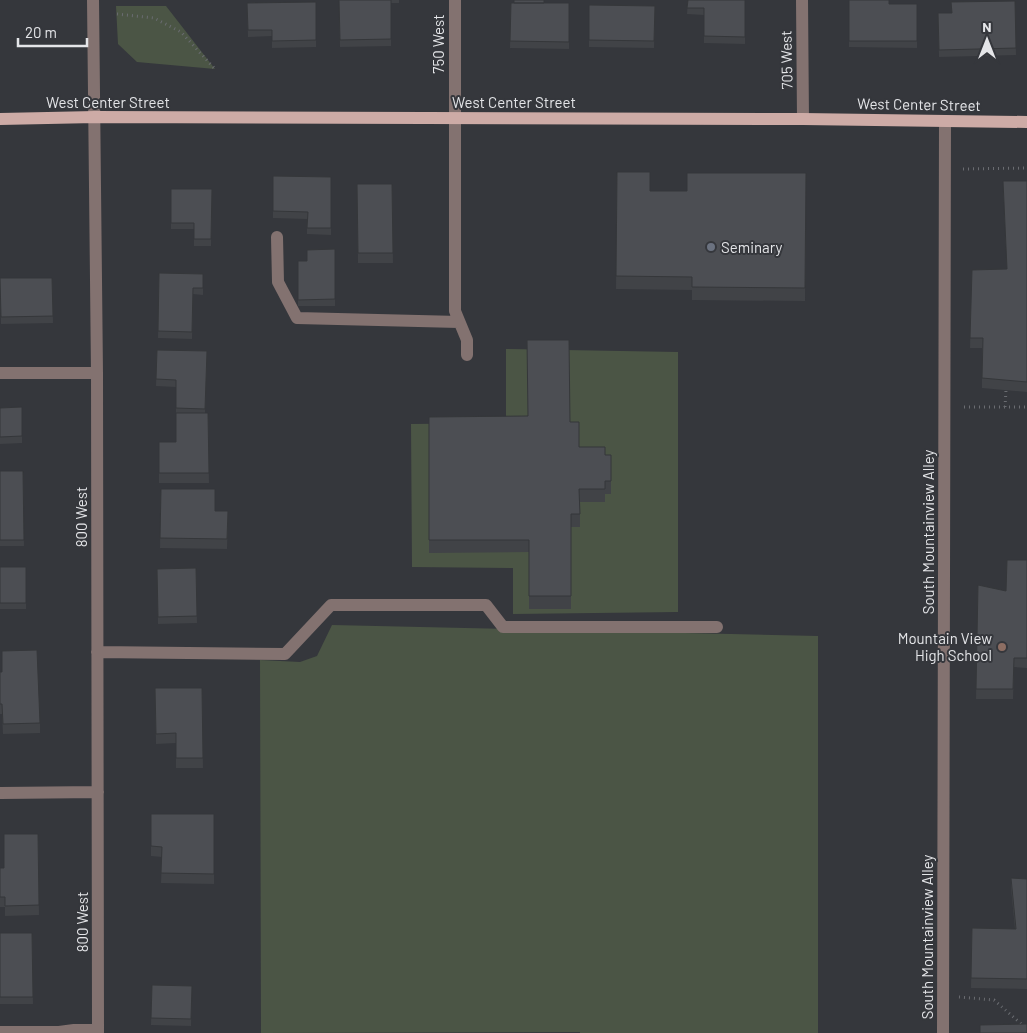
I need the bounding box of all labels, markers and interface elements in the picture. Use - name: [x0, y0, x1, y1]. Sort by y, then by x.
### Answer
- street label: 750 West: [429, 14, 447, 74]
- scale bar: [18, 15, 86, 47]
- north arrow: [962, 15, 1012, 65]
- text: N: [982, 18, 992, 35]
- text: 20 m: [25, 23, 57, 41]
- street label: 705 West: [776, 30, 796, 90]
- street label: West Center Street: [46, 93, 170, 111]
- street label: West Center Street: [452, 93, 576, 111]
- street label: West Center Street: [857, 94, 981, 114]
- place label: Seminary: [721, 238, 783, 256]
- marker: Seminary: [705, 241, 717, 253]
- street label: South Mountainview Alley: [919, 450, 937, 614]
- street label: 800 West: [72, 487, 90, 547]
- place label: Mountain View High School: [898, 629, 992, 664]
- marker: Mountain View High School: [996, 641, 1008, 653]
- street label: South Mountainview Alley: [918, 855, 936, 1019]
- street label: 800 West: [73, 892, 91, 952]

